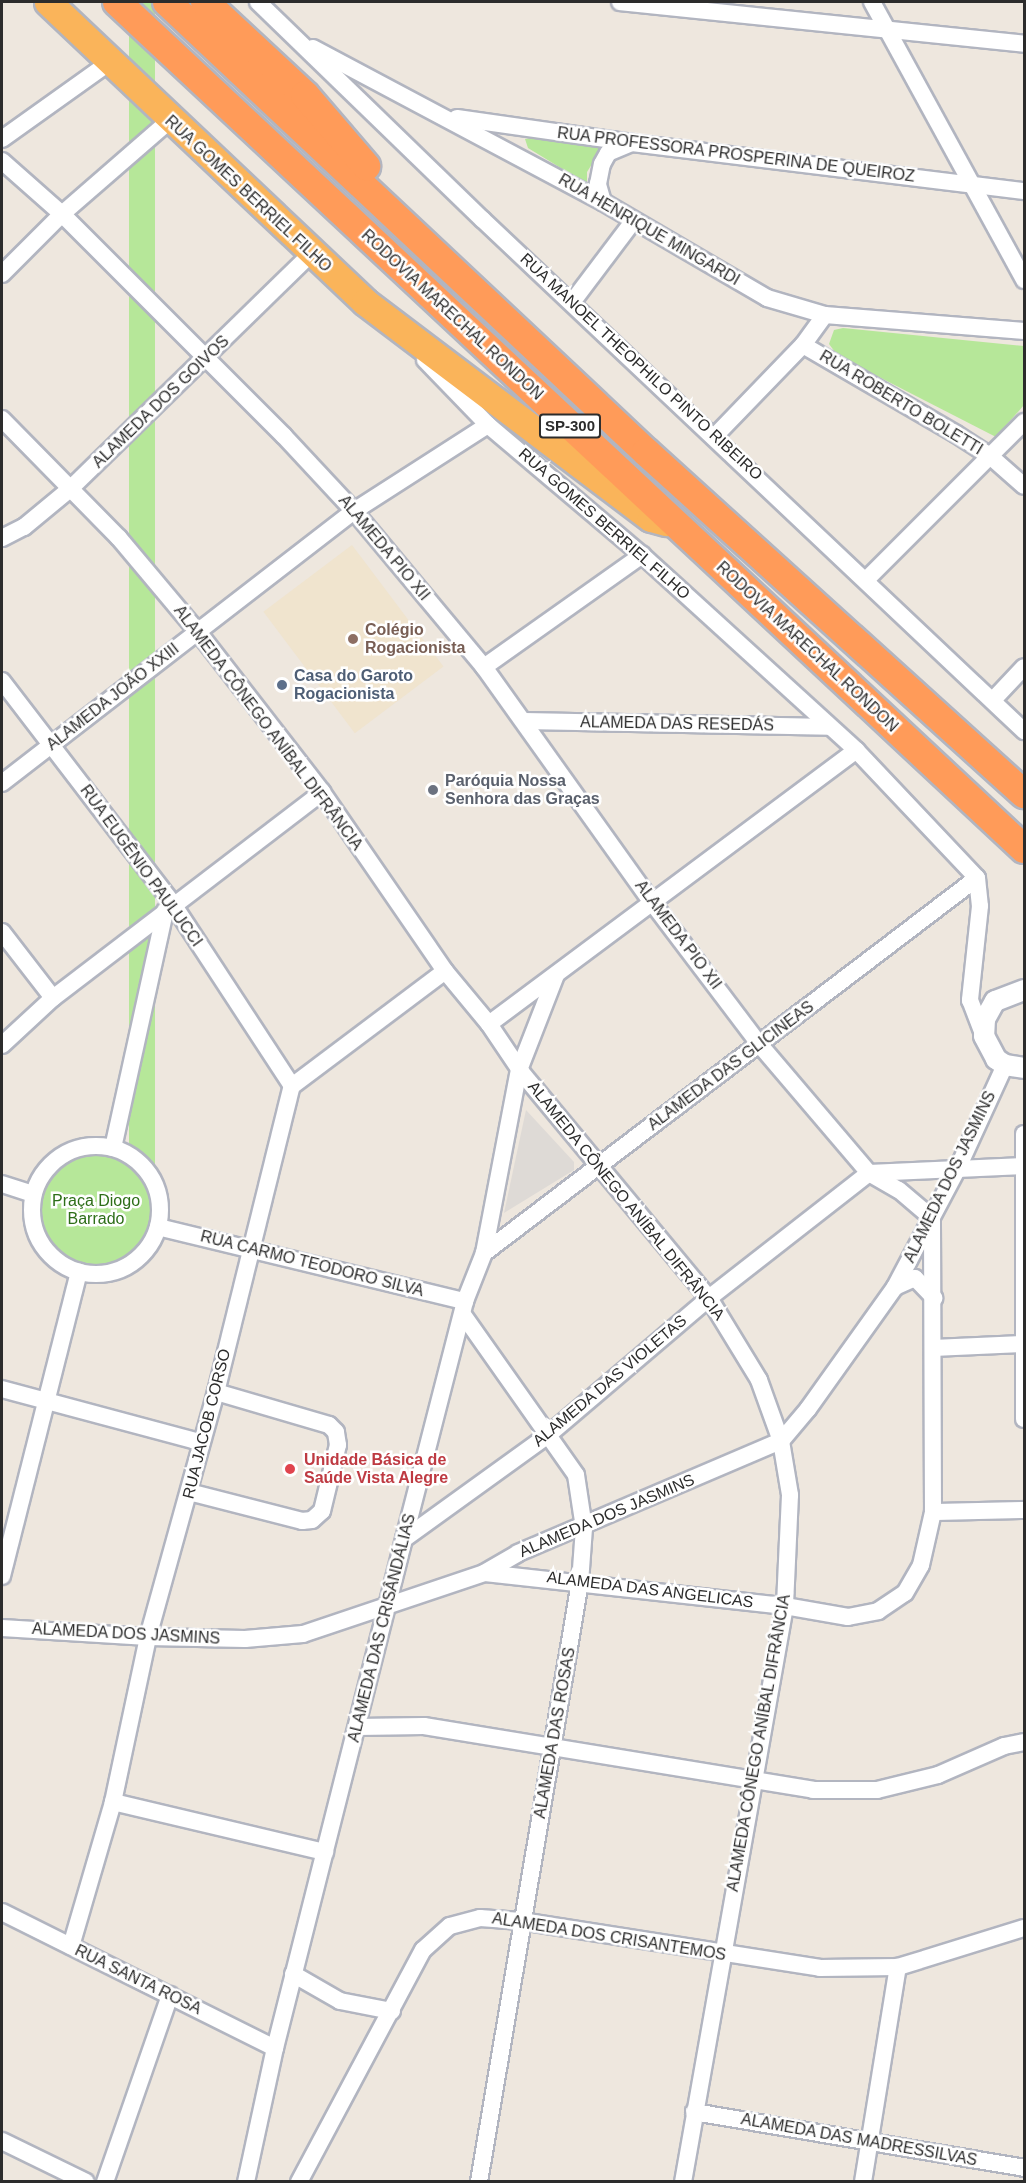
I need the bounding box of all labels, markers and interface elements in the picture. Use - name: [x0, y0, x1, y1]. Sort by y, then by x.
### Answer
- street label: RUA GOMES BERRIEL FILHO: [160, 111, 336, 277]
- street label: RUA PROFESSORA PROSPERINA DE QUEIROZ: [555, 123, 917, 187]
- street label: RUA HENRIQUE MINGARDI: [555, 170, 743, 290]
- street label: RODOVIA MARECHAL RONDON: [357, 225, 547, 405]
- street label: RUA MANOEL THEOPHILO PINTO RIBEIRO: [515, 249, 767, 485]
- street label: ALAMEDA DOS GOIVOS: [88, 331, 234, 473]
- street label: RUA ROBERTO BOLETTI: [816, 346, 986, 460]
- road number: SP-300: [538, 414, 602, 438]
- street label: RUA GOMES BERRIEL FILHO: [514, 444, 694, 604]
- street label: ALAMEDA PIO XII: [334, 491, 434, 605]
- street label: RODOVIA MARECHAL RONDON: [712, 557, 902, 737]
- street label: ALAMEDA CÔNEGO ANÍBAL DIFRÂNCIA: [169, 601, 367, 855]
- place label: Colégio Rogacionista: [365, 620, 465, 658]
- marker: Colégio Rogacionista: [346, 632, 360, 646]
- street label: ALAMEDA JOÃO XXIII: [43, 639, 183, 755]
- place label: Casa do Garoto Rogacionista: [294, 666, 413, 704]
- marker: Casa do Garoto Rogacionista: [275, 678, 289, 692]
- street label: ALAMEDA DAS RESEDÁS: [579, 713, 775, 735]
- place label: Paróquia Nossa Senhora das Graças: [445, 771, 600, 809]
- street label: RUA EUGÊNIO PAULUCCI: [76, 781, 206, 951]
- marker: Paróquia Nossa Senhora das Graças: [426, 783, 440, 797]
- street label: ALAMEDA PIO XII: [630, 876, 726, 994]
- street label: ALAMEDA DAS GLICINEAS: [644, 997, 818, 1135]
- street label: ALAMEDA CÔNEGO ANÍBAL DIFRÂNCIA: [523, 1077, 729, 1325]
- street label: ALAMEDA DOS JASMINS: [900, 1088, 1000, 1266]
- park label: Praça Diogo Barrado: [52, 1191, 140, 1229]
- street label: RUA CARMO TEODORO SILVA: [198, 1227, 426, 1301]
- street label: ALAMEDA DAS VIOLETAS: [529, 1311, 691, 1451]
- street label: RUA JACOB CORSO: [179, 1347, 235, 1501]
- place label: Unidade Básica de Saúde Vista Alegre: [304, 1450, 449, 1488]
- marker: Unidade Básica de Saúde Vista Alegre: [281, 1460, 299, 1478]
- street label: ALAMEDA DOS JASMINS: [516, 1470, 698, 1562]
- street label: ALAMEDA DAS CRISÂNDÁLIAS: [344, 1511, 420, 1745]
- street label: ALAMEDA DAS ANGELICAS: [545, 1568, 755, 1612]
- street label: ALAMEDA CÔNEGO ANÍBAL DIFRÂNCIA: [723, 1592, 795, 1894]
- street label: ALAMEDA DOS JASMINS: [31, 1619, 221, 1649]
- street label: ALAMEDA DAS ROSAS: [530, 1646, 580, 1820]
- street label: ALAMEDA DOS CRISANTEMOS: [490, 1909, 728, 1965]
- street label: RUA SANTA ROSA: [71, 1941, 205, 2019]
- street label: ALAMEDA DAS MADRESSILVAS: [739, 2110, 979, 2170]

